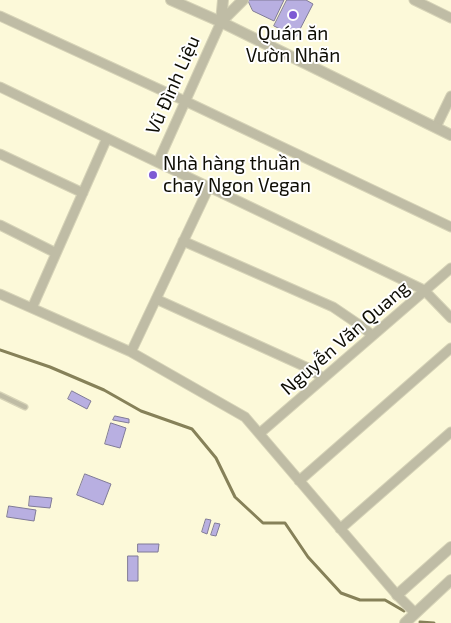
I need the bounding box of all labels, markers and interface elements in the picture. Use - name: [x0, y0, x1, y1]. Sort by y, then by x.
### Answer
- marker: Quán ăn Vườn Nhãn: [287, 9, 299, 21]
- place label: Quán ăn Vườn Nhãn: [246, 23, 340, 67]
- street label: Vũ Đình Liệu: [141, 32, 205, 138]
- place label: Nhà hàng thuần chay Ngon Vegan: [163, 153, 311, 197]
- marker: Nhà hàng thuần chay Ngon Vegan: [147, 169, 159, 181]
- street label: Nguyễn Văn Quang: [276, 276, 414, 400]

